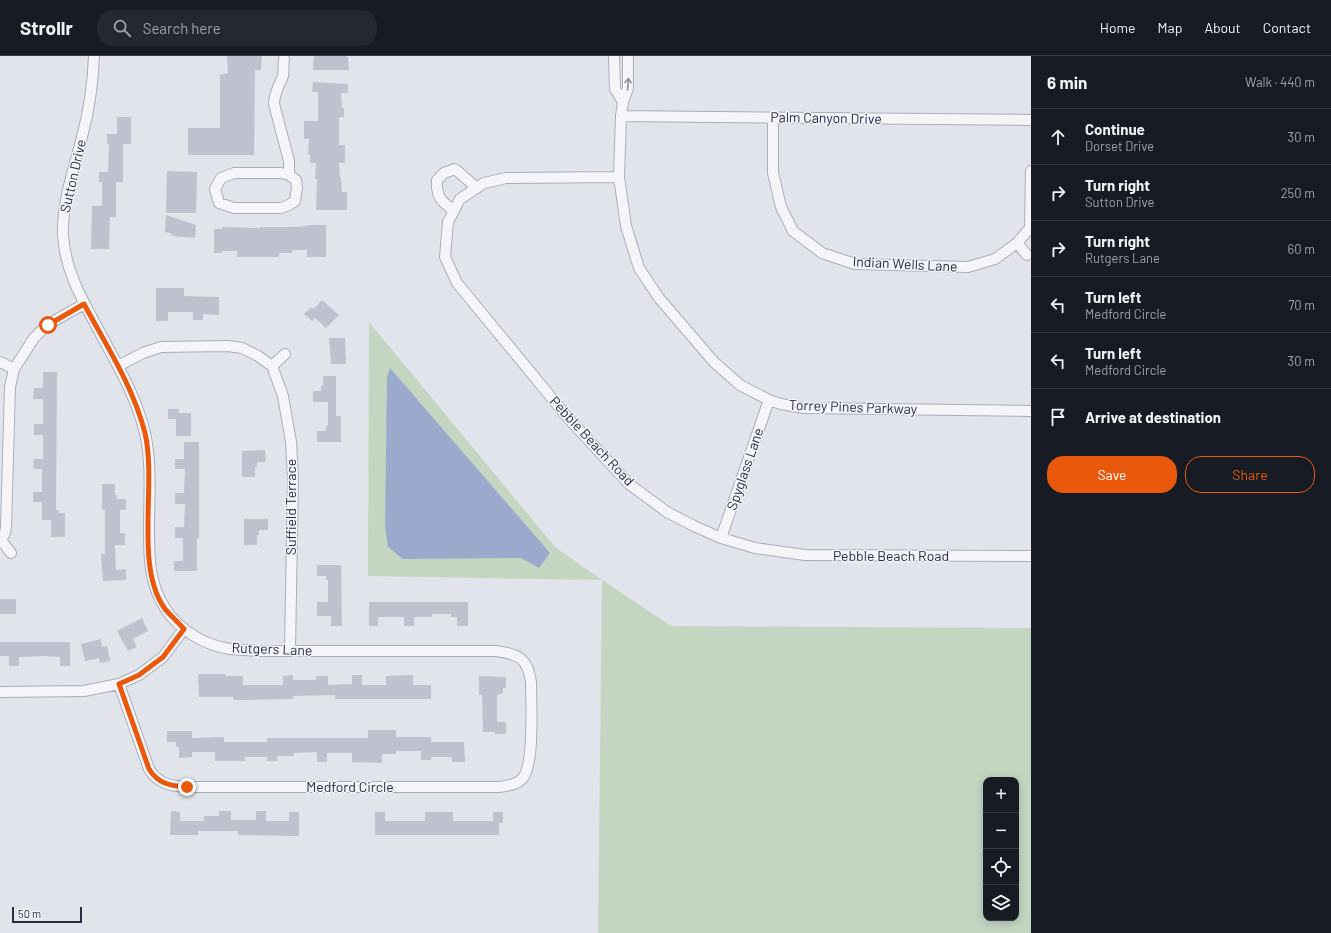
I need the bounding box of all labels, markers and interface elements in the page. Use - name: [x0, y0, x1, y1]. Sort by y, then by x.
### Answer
- search box: [97, 10, 377, 46]
- text: Strollr: [20, 16, 73, 39]
- icon: search: [111, 17, 133, 39]
- text: Search here: [143, 19, 221, 37]
- text: Home: [1100, 19, 1136, 36]
- text: Map: [1158, 19, 1182, 36]
- text: About: [1204, 19, 1241, 36]
- text: Contact: [1263, 19, 1311, 36]
- text: 6 min: [1047, 72, 1087, 92]
- text: Walk · 440 m: [1245, 74, 1315, 90]
- one-way arrow: [624, 78, 631, 91]
- street label: Palm Canyon Drive: [770, 108, 882, 127]
- text: Continue: [1085, 120, 1145, 138]
- icon: ahead: [1047, 126, 1069, 148]
- text: 30 m: [1288, 129, 1315, 145]
- street label: Sutton Drive: [56, 138, 89, 214]
- text: Dorset Drive: [1085, 138, 1154, 154]
- text: Turn right: [1085, 176, 1150, 194]
- icon: right: [1047, 182, 1069, 204]
- text: 250 m: [1281, 185, 1315, 201]
- text: Sutton Drive: [1085, 194, 1155, 210]
- text: Turn right: [1085, 232, 1150, 250]
- icon: right: [1047, 238, 1069, 260]
- text: 60 m: [1288, 241, 1315, 257]
- text: Rutgers Lane: [1085, 250, 1160, 266]
- street label: Indian Wells Lane: [852, 252, 958, 275]
- text: Turn left: [1085, 288, 1141, 306]
- icon: left: [1047, 294, 1069, 316]
- text: 70 m: [1288, 297, 1315, 313]
- text: Medford Circle: [1085, 306, 1166, 322]
- route start: [39, 316, 57, 334]
- text: Turn left: [1085, 344, 1141, 362]
- icon: left: [1047, 350, 1069, 372]
- text: 30 m: [1288, 353, 1315, 369]
- text: Medford Circle: [1085, 362, 1166, 378]
- street label: Pebble Beach Road: [547, 392, 638, 489]
- street label: Torrey Pines Parkway: [789, 396, 918, 417]
- icon: arrive: [1047, 406, 1069, 428]
- text: Arrive at destination: [1085, 408, 1221, 426]
- street label: Spyglass Lane: [723, 425, 767, 512]
- button: Save: [1047, 456, 1177, 493]
- button: Share: [1185, 456, 1315, 493]
- street label: Suffield Terrace: [282, 459, 299, 555]
- street label: Pebble Beach Road: [833, 547, 949, 564]
- street label: Rutgers Lane: [231, 639, 313, 658]
- map controls: [983, 777, 1019, 921]
- button: +: [983, 777, 1019, 813]
- route end: [178, 778, 196, 796]
- street label: Medford Circle: [306, 778, 394, 795]
- button: −: [983, 813, 1019, 849]
- button: locate: [983, 849, 1019, 885]
- button: layers: [983, 885, 1019, 921]
- scale bar: [12, 905, 82, 924]
- text: 50 m: [18, 907, 41, 920]

